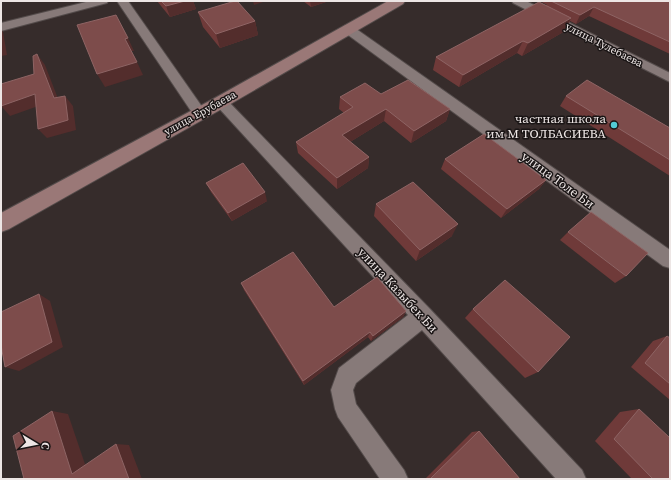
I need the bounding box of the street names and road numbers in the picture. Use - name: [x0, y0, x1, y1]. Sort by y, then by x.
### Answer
- street label: улица Тулебаева: [563, 19, 646, 71]
- street label: улица Ерубаева: [161, 87, 239, 139]
- street label: улица Толе Би: [518, 148, 598, 212]
- street label: улица Казыбек Би: [354, 244, 442, 336]

